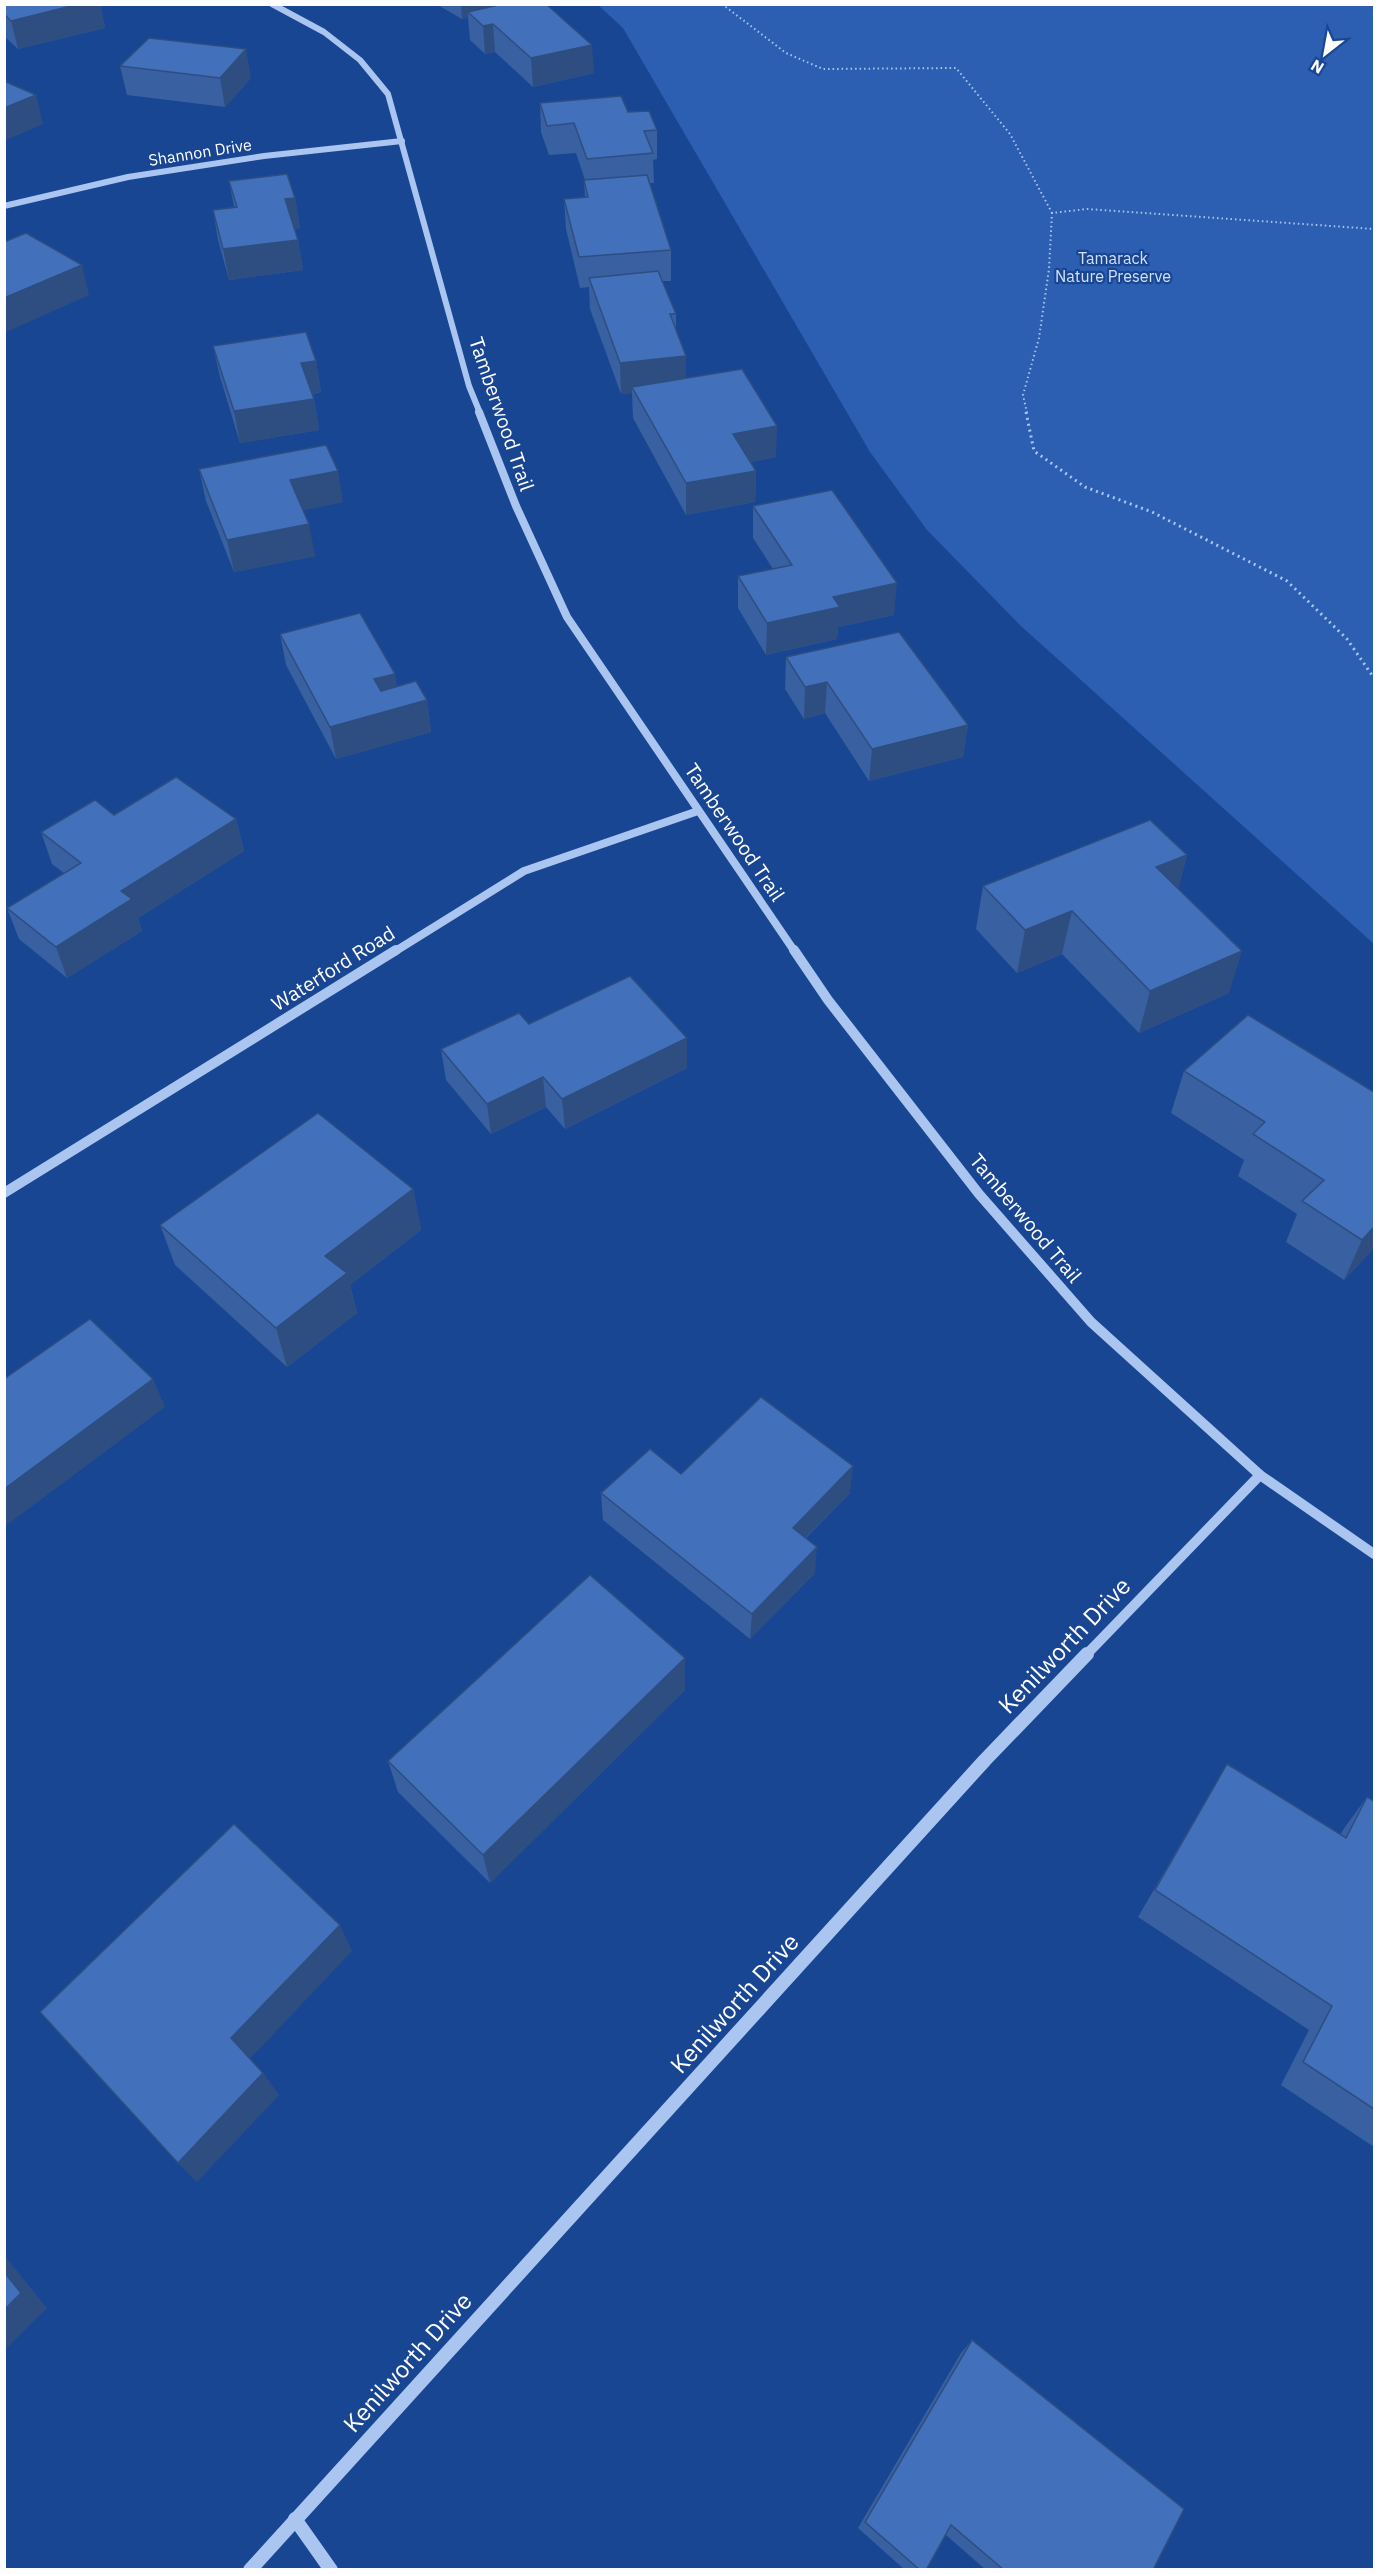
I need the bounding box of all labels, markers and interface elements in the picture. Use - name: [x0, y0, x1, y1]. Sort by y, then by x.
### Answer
- north arrow: [1295, 24, 1355, 84]
- text: N: [1307, 55, 1327, 78]
- street label: Shannon Drive: [147, 134, 253, 170]
- park label: Tamarack Nature Preserve: [1055, 248, 1171, 286]
- street label: Tamberwood Trail: [463, 333, 541, 495]
- street label: Tamberwood Trail: [679, 758, 791, 906]
- street label: Waterford Road: [266, 919, 400, 1017]
- street label: Tamberwood Trail: [964, 1148, 1088, 1288]
- street label: Kenilworth Drive: [991, 1570, 1137, 1720]
- street label: Kenilworth Drive: [663, 1926, 805, 2080]
- street label: Kenilworth Drive: [336, 2285, 478, 2439]

